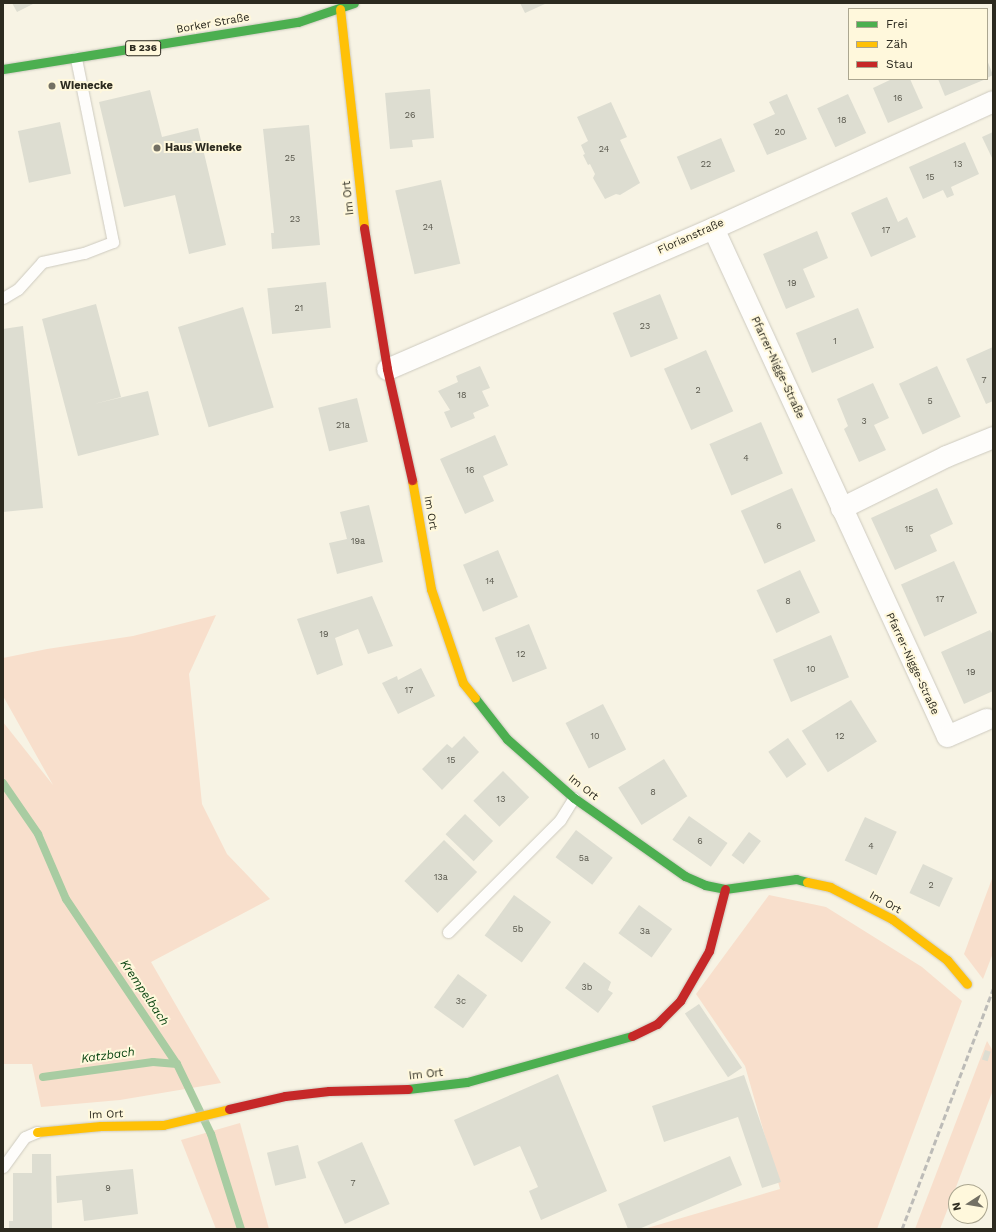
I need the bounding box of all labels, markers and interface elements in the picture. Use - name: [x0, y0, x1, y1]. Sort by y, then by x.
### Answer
- legend: [848, 8, 988, 80]
- street label: Borker Straße: [175, 11, 251, 37]
- text: Frei: [886, 17, 908, 31]
- text: Zäh: [886, 37, 908, 51]
- road number: B 236: [125, 40, 161, 56]
- text: Stau: [886, 57, 913, 71]
- place label: Wienecke: [60, 79, 113, 93]
- marker: Wienecke: [47, 81, 57, 91]
- house number: 16: [894, 93, 902, 103]
- house number: 26: [405, 110, 415, 120]
- house number: 18: [837, 115, 847, 125]
- house number: 20: [775, 127, 785, 137]
- place label: Haus Wieneke: [165, 141, 242, 155]
- marker: Haus Wieneke: [152, 143, 162, 153]
- house number: 24: [599, 144, 609, 154]
- house number: 25: [285, 153, 295, 163]
- house number: 22: [701, 159, 711, 169]
- house number: 13: [954, 159, 962, 169]
- house number: 15: [926, 172, 934, 182]
- street label: Im Ort: [341, 180, 357, 216]
- house number: 23: [290, 214, 300, 224]
- street label: Florianstraße: [656, 216, 726, 258]
- house number: 24: [423, 222, 433, 232]
- house number: 17: [882, 225, 890, 235]
- house number: 19: [787, 278, 797, 288]
- house number: 21: [295, 303, 303, 313]
- street label: Pfarrer-Nigge-Straße: [748, 315, 806, 421]
- house number: 23: [640, 321, 650, 331]
- house number: 1: [833, 336, 837, 346]
- house number: 7: [981, 375, 987, 385]
- house number: 2: [695, 385, 701, 395]
- house number: 18: [457, 390, 467, 400]
- house number: 5: [927, 396, 933, 406]
- house number: 3: [861, 416, 867, 426]
- house number: 21a: [336, 420, 350, 430]
- house number: 4: [743, 453, 749, 463]
- house number: 16: [466, 465, 474, 475]
- street label: Im Ort: [421, 495, 439, 531]
- house number: 6: [776, 521, 782, 531]
- house number: 15: [905, 524, 913, 534]
- house number: 19a: [351, 536, 365, 546]
- house number: 14: [485, 576, 495, 586]
- house number: 17: [936, 594, 944, 604]
- house number: 8: [785, 596, 791, 606]
- street label: Pfarrer-Nigge-Straße: [883, 611, 941, 717]
- house number: 19: [319, 629, 329, 639]
- house number: 12: [517, 649, 525, 659]
- house number: 10: [806, 664, 816, 674]
- house number: 19: [966, 667, 976, 677]
- house number: 17: [405, 685, 413, 695]
- house number: 10: [590, 731, 600, 741]
- house number: 12: [836, 731, 844, 741]
- house number: 15: [447, 755, 455, 765]
- street label: Im Ort: [565, 772, 601, 804]
- house number: 8: [650, 787, 656, 797]
- house number: 13: [497, 794, 505, 804]
- house number: 6: [697, 836, 703, 846]
- house number: 4: [868, 841, 874, 851]
- house number: 5a: [579, 853, 589, 863]
- house number: 13a: [434, 872, 448, 882]
- house number: 2: [928, 880, 934, 890]
- street label: Im Ort: [867, 889, 903, 917]
- house number: 5b: [513, 924, 523, 934]
- house number: 3a: [640, 926, 650, 936]
- water label: Krempelbach: [117, 957, 171, 1029]
- house number: 3b: [582, 982, 592, 992]
- house number: 3c: [456, 996, 466, 1006]
- water label: Katzbach: [80, 1045, 136, 1067]
- street label: Im Ort: [408, 1067, 444, 1083]
- street label: Im Ort: [89, 1108, 123, 1122]
- house number: 7: [350, 1178, 356, 1188]
- house number: 9: [105, 1183, 111, 1193]
- north arrow: [948, 1184, 988, 1224]
- text: N: [950, 1201, 964, 1212]

